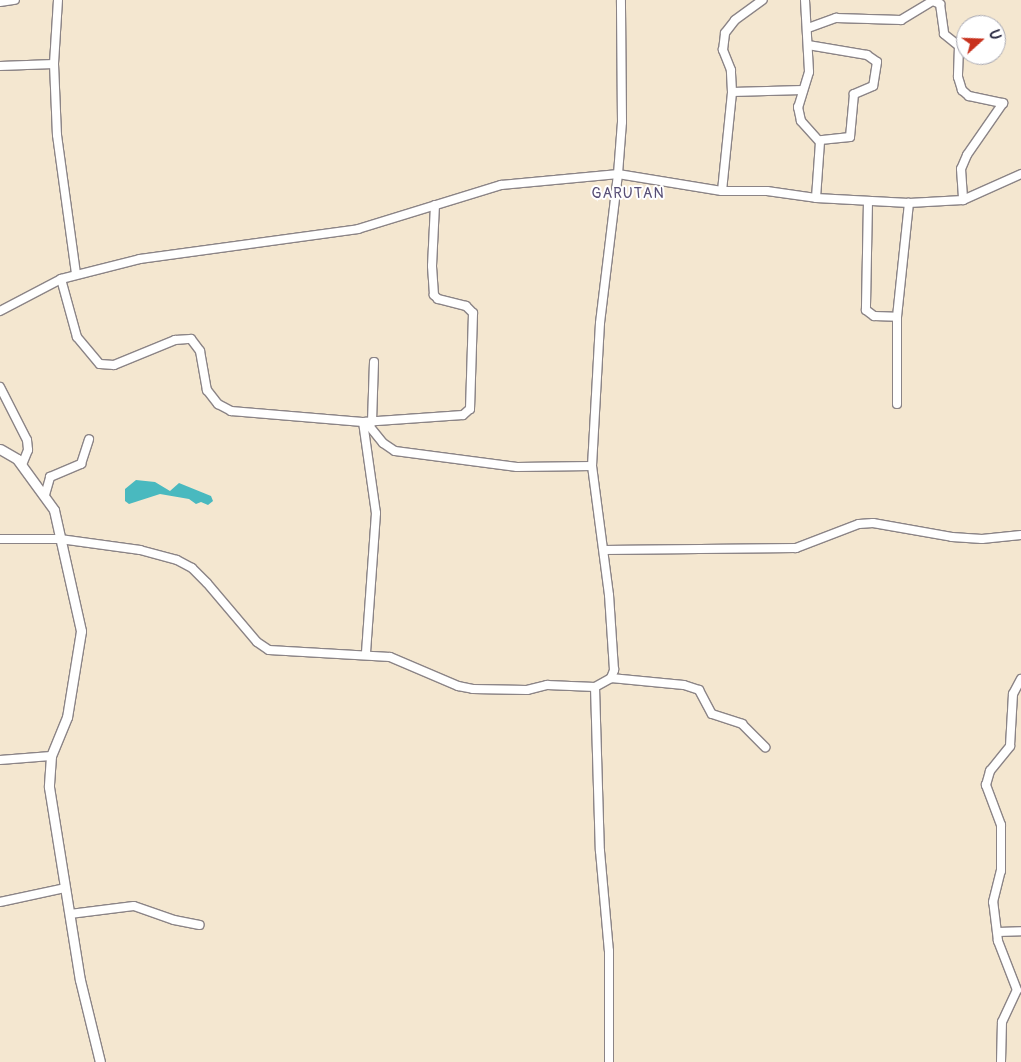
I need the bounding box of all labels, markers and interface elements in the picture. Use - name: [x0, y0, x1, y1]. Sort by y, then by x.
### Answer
- north arrow: [956, 15, 1006, 65]
- text: U: [985, 28, 1004, 42]
- district label: GARUTAN: [591, 185, 665, 203]

